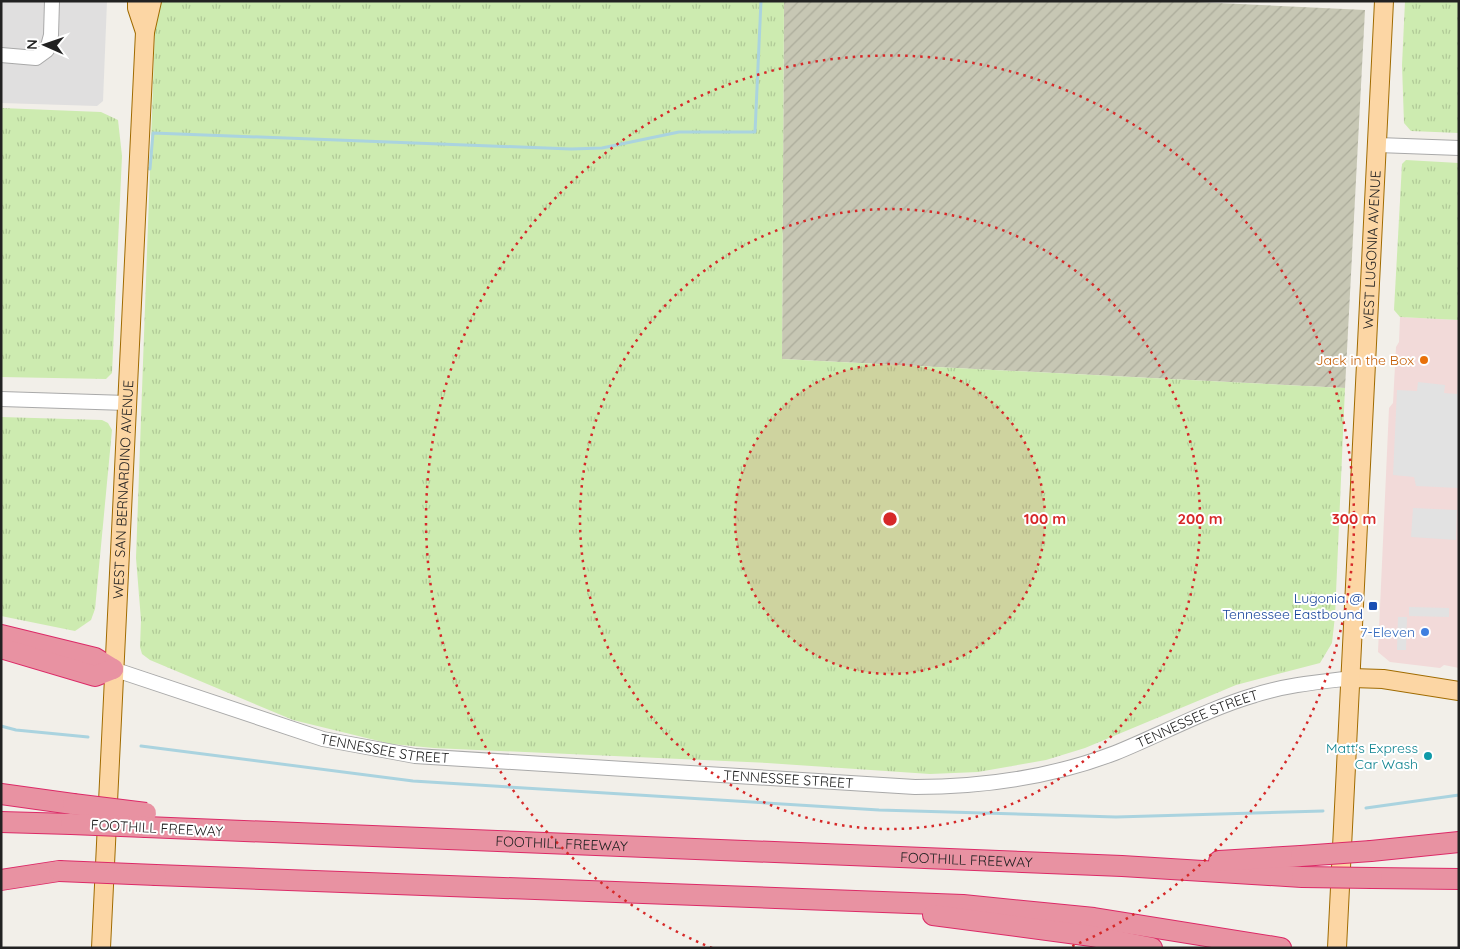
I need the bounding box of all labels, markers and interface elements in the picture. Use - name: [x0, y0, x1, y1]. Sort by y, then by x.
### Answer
- north arrow: [20, 20, 70, 70]
- text: N: [23, 39, 41, 50]
- street label: WEST LUGONIA AVENUE: [1359, 170, 1385, 330]
- place label: Jack in the Box: [1315, 351, 1414, 369]
- marker: Jack in the Box: [1418, 354, 1430, 366]
- street label: WEST SAN BERNARDINO AVENUE: [109, 380, 137, 599]
- text: 100 m: [1024, 509, 1066, 528]
- text: 200 m: [1178, 509, 1223, 528]
- text: 300 m: [1332, 509, 1376, 528]
- centre of rings: [881, 510, 899, 528]
- place label: Lugonia @ Tennessee Eastbound: [1222, 589, 1363, 623]
- marker: Lugonia @ Tennessee Eastbound: [1367, 600, 1379, 612]
- place label: 7-Eleven: [1360, 623, 1415, 641]
- marker: 7-Eleven: [1419, 626, 1431, 638]
- street label: TENNESSEE STREET: [1133, 686, 1260, 752]
- street label: TENNESSEE STREET: [319, 730, 450, 767]
- place label: Matt's Express Car Wash: [1326, 739, 1418, 773]
- marker: Matt's Express Car Wash: [1422, 750, 1434, 762]
- street label: TENNESSEE STREET: [723, 766, 854, 792]
- street label: FOOTHILL FREEWAY: [90, 816, 224, 840]
- street label: FOOTHILL FREEWAY: [495, 832, 628, 855]
- street label: FOOTHILL FREEWAY: [900, 848, 1033, 871]

